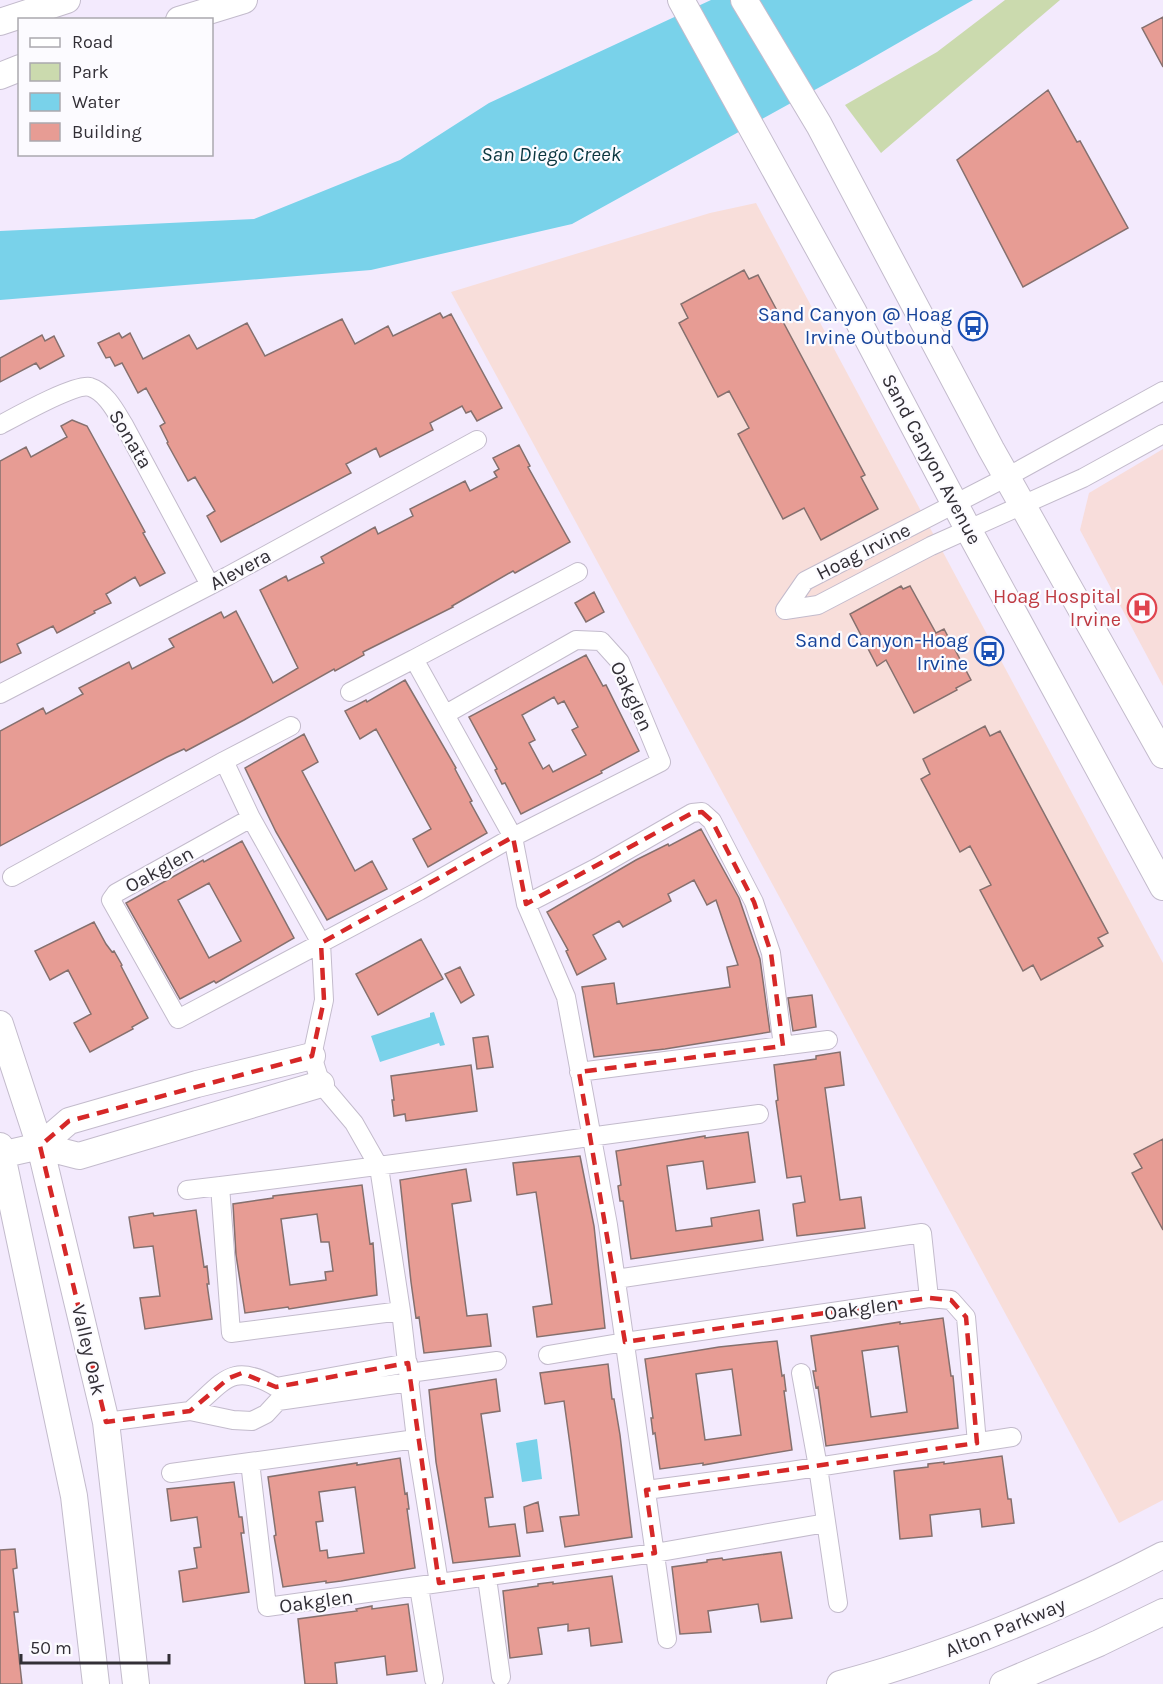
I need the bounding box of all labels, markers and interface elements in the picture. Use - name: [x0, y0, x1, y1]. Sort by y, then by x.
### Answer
- legend: [18, 18, 213, 156]
- text: Road: [72, 31, 113, 53]
- text: Park: [72, 61, 109, 83]
- text: Water: [72, 91, 120, 113]
- text: Building: [72, 121, 142, 143]
- water label: San Diego Creek: [481, 142, 621, 166]
- place label: Sand Canyon @ Hoag Irvine Outbound: [758, 303, 952, 349]
- bus stop icon: Sand Canyon @ Hoag Irvine Outbound: [957, 310, 989, 342]
- street label: Sand Canyon Avenue: [877, 370, 986, 549]
- street label: Sonata: [104, 406, 157, 473]
- street label: Hoag Irvine: [812, 518, 914, 585]
- street label: Alevera: [206, 544, 275, 595]
- place label: Hoag Hospital Irvine: [993, 585, 1121, 631]
- hospital icon: Hoag Hospital Irvine: [1126, 592, 1158, 624]
- place label: Sand Canyon-Hoag Irvine: [795, 629, 968, 675]
- bus stop icon: Sand Canyon-Hoag Irvine: [973, 635, 1005, 667]
- street label: Oakglen: [605, 658, 658, 735]
- street label: Oakglen: [121, 841, 197, 898]
- street label: Oakglen: [823, 1292, 900, 1325]
- street label: Valley Oak: [67, 1303, 110, 1398]
- street label: Oakglen: [278, 1585, 355, 1618]
- street label: Alton Parkway: [942, 1593, 1069, 1662]
- scale bar: [21, 1627, 170, 1665]
- text: 50 m: [30, 1637, 72, 1659]

